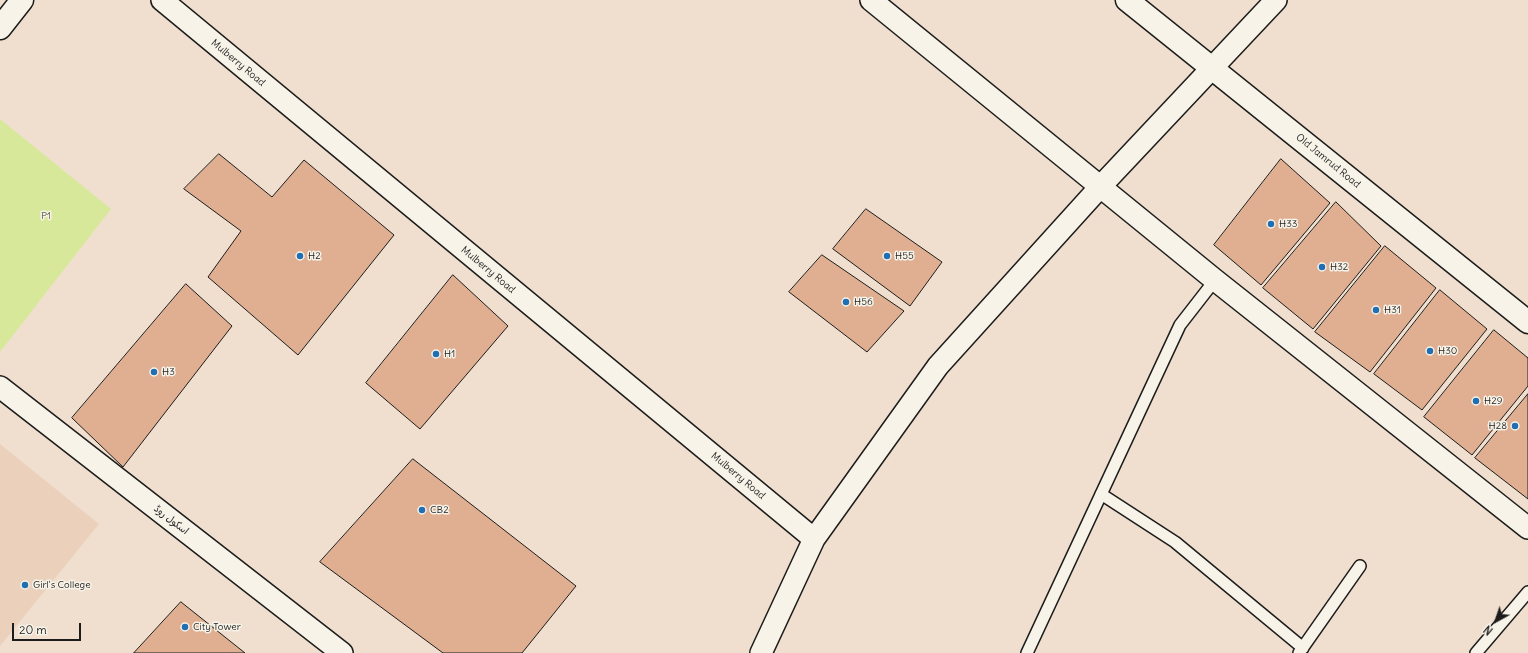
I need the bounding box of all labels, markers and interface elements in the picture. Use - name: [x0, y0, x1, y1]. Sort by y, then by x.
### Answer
- street label: Mulberry Road: [209, 37, 267, 89]
- street label: Old Jamrud Road: [1293, 131, 1363, 191]
- park label: P1: [41, 210, 51, 222]
- place label: H33: [1279, 218, 1298, 230]
- marker: H33: [1266, 219, 1276, 229]
- street label: Mulberry Road: [459, 244, 517, 296]
- place label: H2: [308, 250, 321, 262]
- place label: H55: [895, 250, 914, 262]
- marker: H2: [295, 251, 305, 261]
- marker: H55: [882, 251, 892, 261]
- place label: H32: [1330, 261, 1348, 273]
- marker: H32: [1317, 262, 1327, 272]
- place label: H56: [854, 296, 873, 308]
- marker: H56: [841, 297, 851, 307]
- place label: H31: [1384, 304, 1401, 316]
- marker: H31: [1371, 305, 1381, 315]
- place label: H30: [1438, 345, 1457, 357]
- marker: H30: [1425, 346, 1435, 356]
- place label: H1: [444, 348, 455, 360]
- marker: H1: [431, 349, 441, 359]
- place label: H3: [162, 366, 175, 378]
- marker: H3: [149, 367, 159, 377]
- place label: H29: [1484, 395, 1502, 407]
- marker: H29: [1471, 396, 1481, 406]
- place label: H28: [1489, 420, 1507, 432]
- marker: H28: [1510, 421, 1520, 431]
- street label: Mulberry Road: [709, 450, 767, 502]
- street label: اسکول روڈ: [151, 503, 191, 537]
- place label: CB2: [430, 504, 449, 516]
- marker: CB2: [417, 505, 427, 515]
- place label: Girl's College: [33, 579, 91, 591]
- marker: Girl's College: [20, 580, 30, 590]
- north arrow: [1476, 601, 1516, 641]
- scale bar: [14, 615, 83, 641]
- place label: City Tower: [193, 621, 241, 633]
- text: 20 m: [19, 622, 47, 637]
- marker: City Tower: [180, 622, 190, 632]
- text: N: [1481, 622, 1496, 638]

